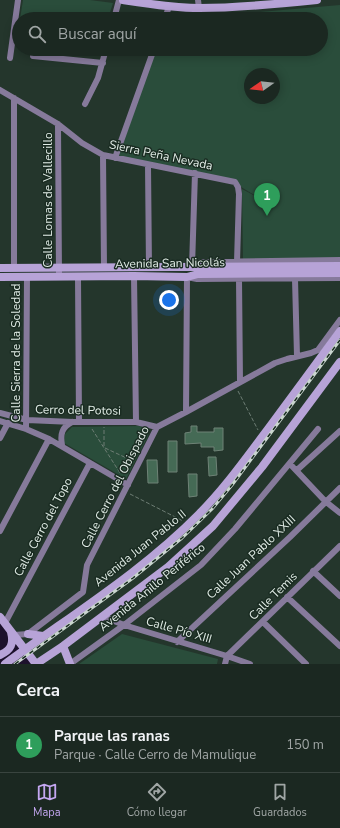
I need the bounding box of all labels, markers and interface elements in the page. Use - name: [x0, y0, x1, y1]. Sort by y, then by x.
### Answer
- search box: [12, 12, 328, 56]
- icon: search: [26, 23, 48, 45]
- text: Buscar aquí: [58, 24, 136, 44]
- north arrow: [244, 68, 280, 104]
- street label: Calle Lomas de Vallecillo: [40, 132, 56, 268]
- street label: Sierra Peña Nevada: [108, 136, 214, 174]
- pin: 1: [254, 183, 280, 216]
- street label: Avenida San Nicolás: [115, 254, 225, 272]
- street label: Calle Sierra de la Soledad: [8, 283, 24, 423]
- your location: [159, 290, 179, 310]
- street label: Cerro del Potosi: [35, 401, 121, 419]
- street label: Calle Cerro del Obispado: [77, 423, 153, 551]
- street label: Calle Cerro del Topo: [10, 475, 76, 579]
- street label: Avenida Juan Pablo II: [91, 506, 189, 590]
- street label: Calle Juan Pablo XXIII: [203, 511, 299, 603]
- street label: Avenida Anillo Periférico: [96, 539, 209, 635]
- street label: Calle Temis: [245, 568, 301, 624]
- street label: Calle Pío XIII: [144, 613, 214, 647]
- text: Cerca: [16, 679, 60, 702]
- text: Parque las ranas: [54, 726, 170, 746]
- text: 1: [25, 736, 33, 754]
- text: 150 m: [286, 736, 324, 754]
- text: Parque · Calle Cerro de Mamulique: [54, 746, 256, 764]
- tab: Mapa: [33, 781, 61, 820]
- tab: Cómo llegar: [127, 781, 187, 820]
- tab: Guardados: [253, 781, 307, 820]

